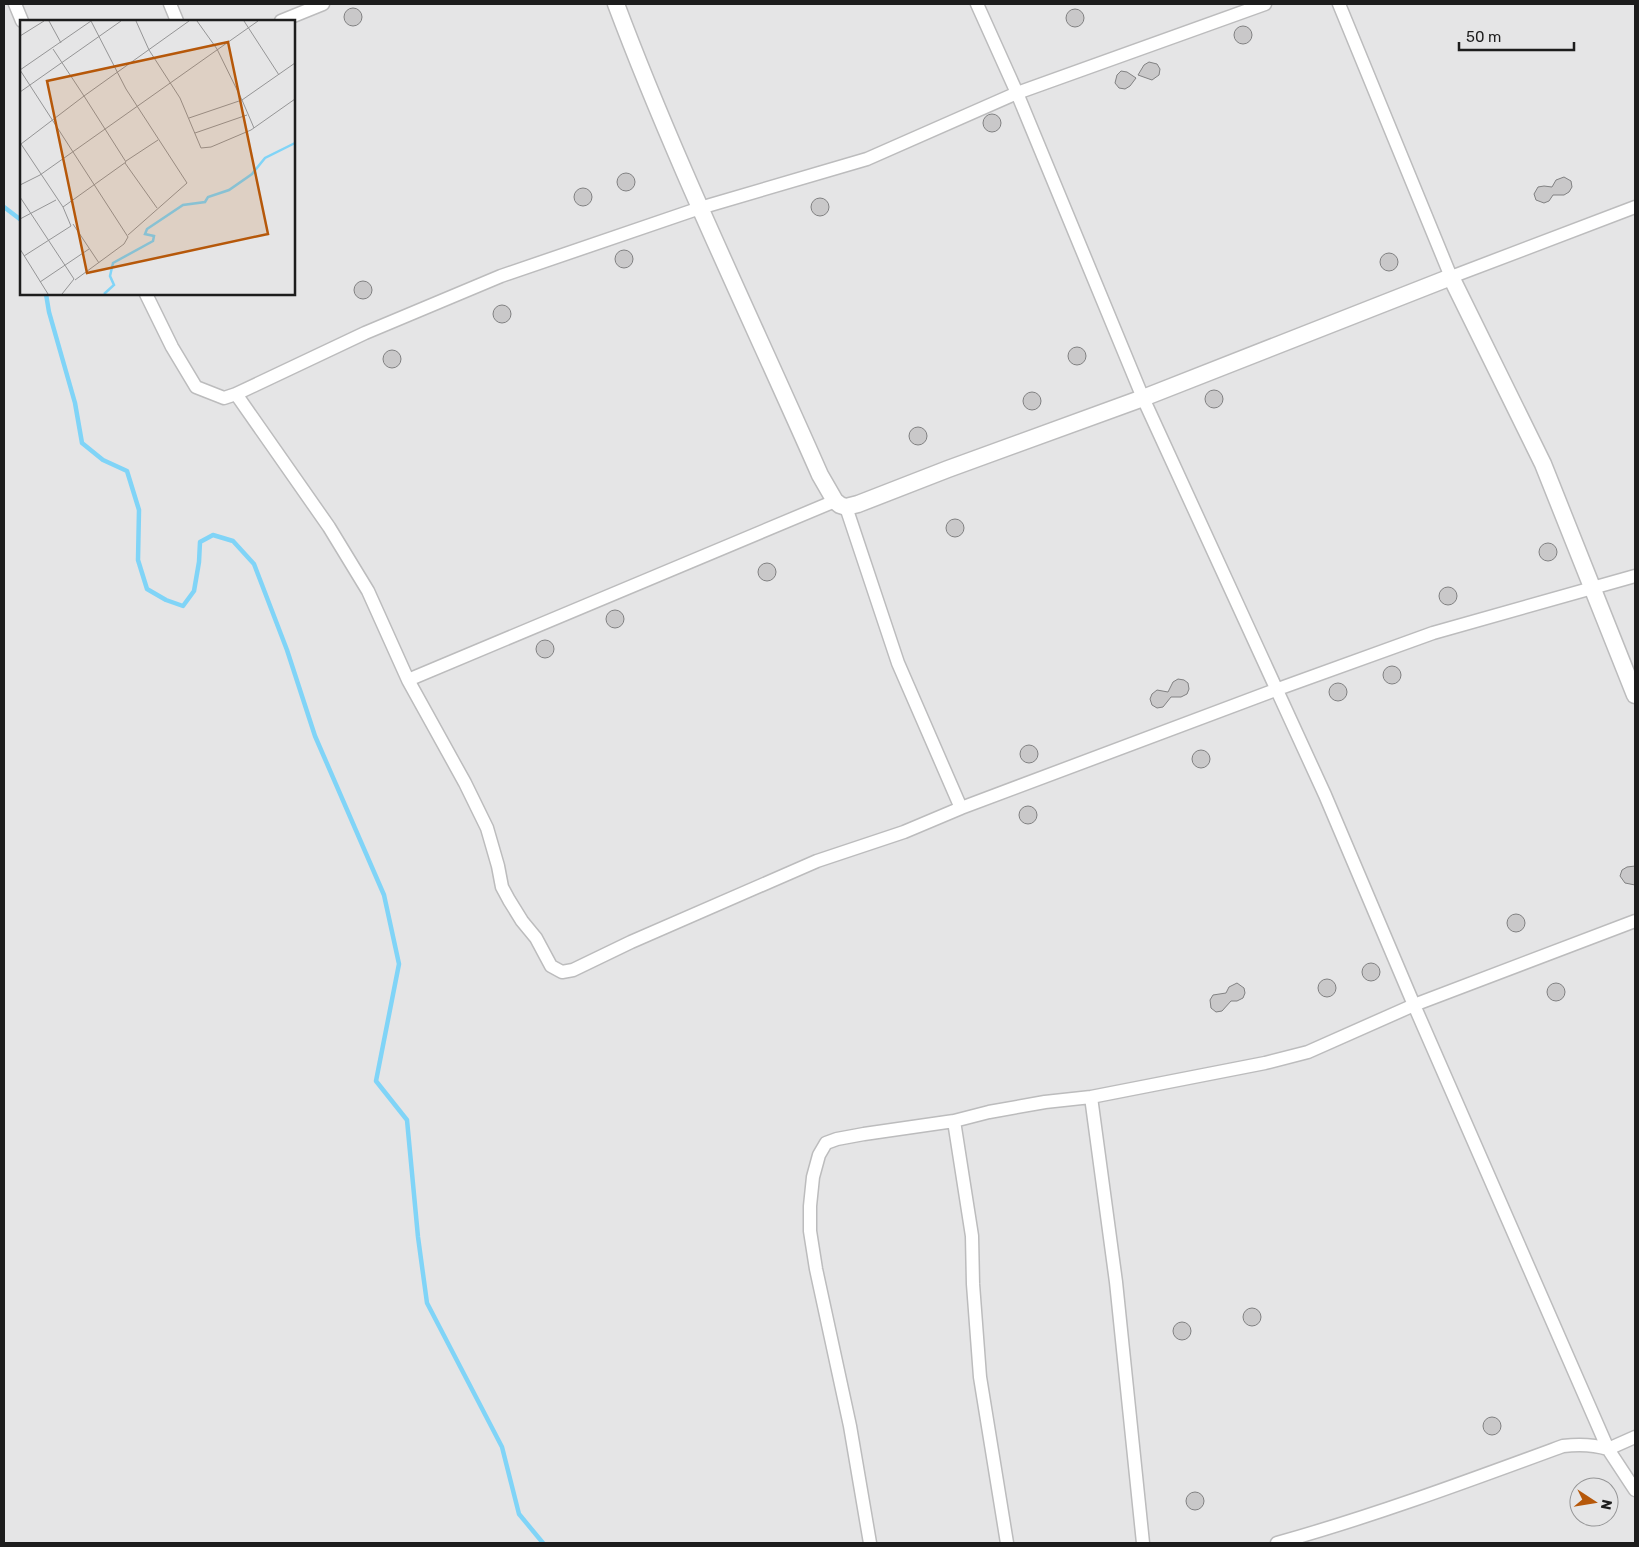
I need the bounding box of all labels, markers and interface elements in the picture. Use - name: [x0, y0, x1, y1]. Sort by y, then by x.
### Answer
- inset map: [20, 20, 295, 295]
- scale bar: [1459, 20, 1574, 52]
- text: 50 m: [1466, 28, 1501, 46]
- north arrow: [1569, 1477, 1619, 1527]
- text: N: [1597, 1498, 1616, 1511]

